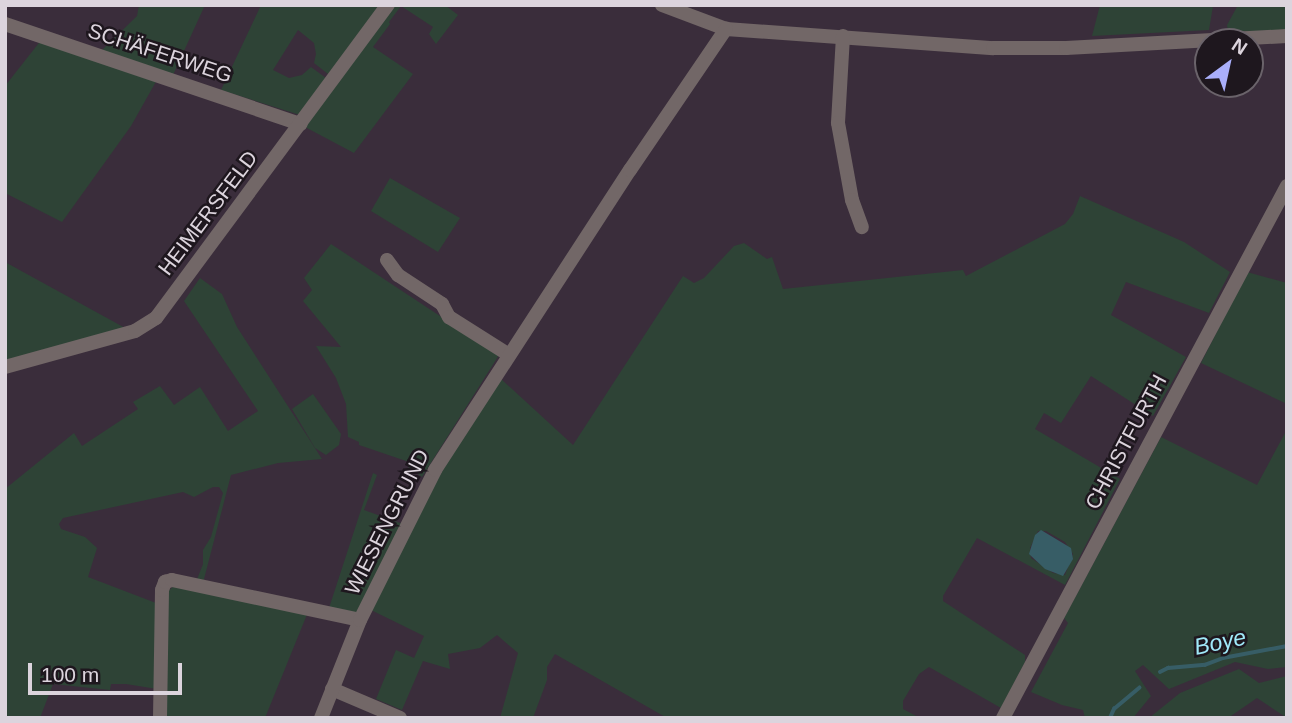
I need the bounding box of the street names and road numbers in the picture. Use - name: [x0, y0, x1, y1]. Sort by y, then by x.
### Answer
- street label: SCHÄFERWEG: [85, 18, 235, 88]
- street label: HEIMERSFELD: [153, 146, 263, 280]
- street label: CHRISTFURTH: [1080, 370, 1172, 514]
- street label: WIESENGRUND: [339, 445, 435, 599]

